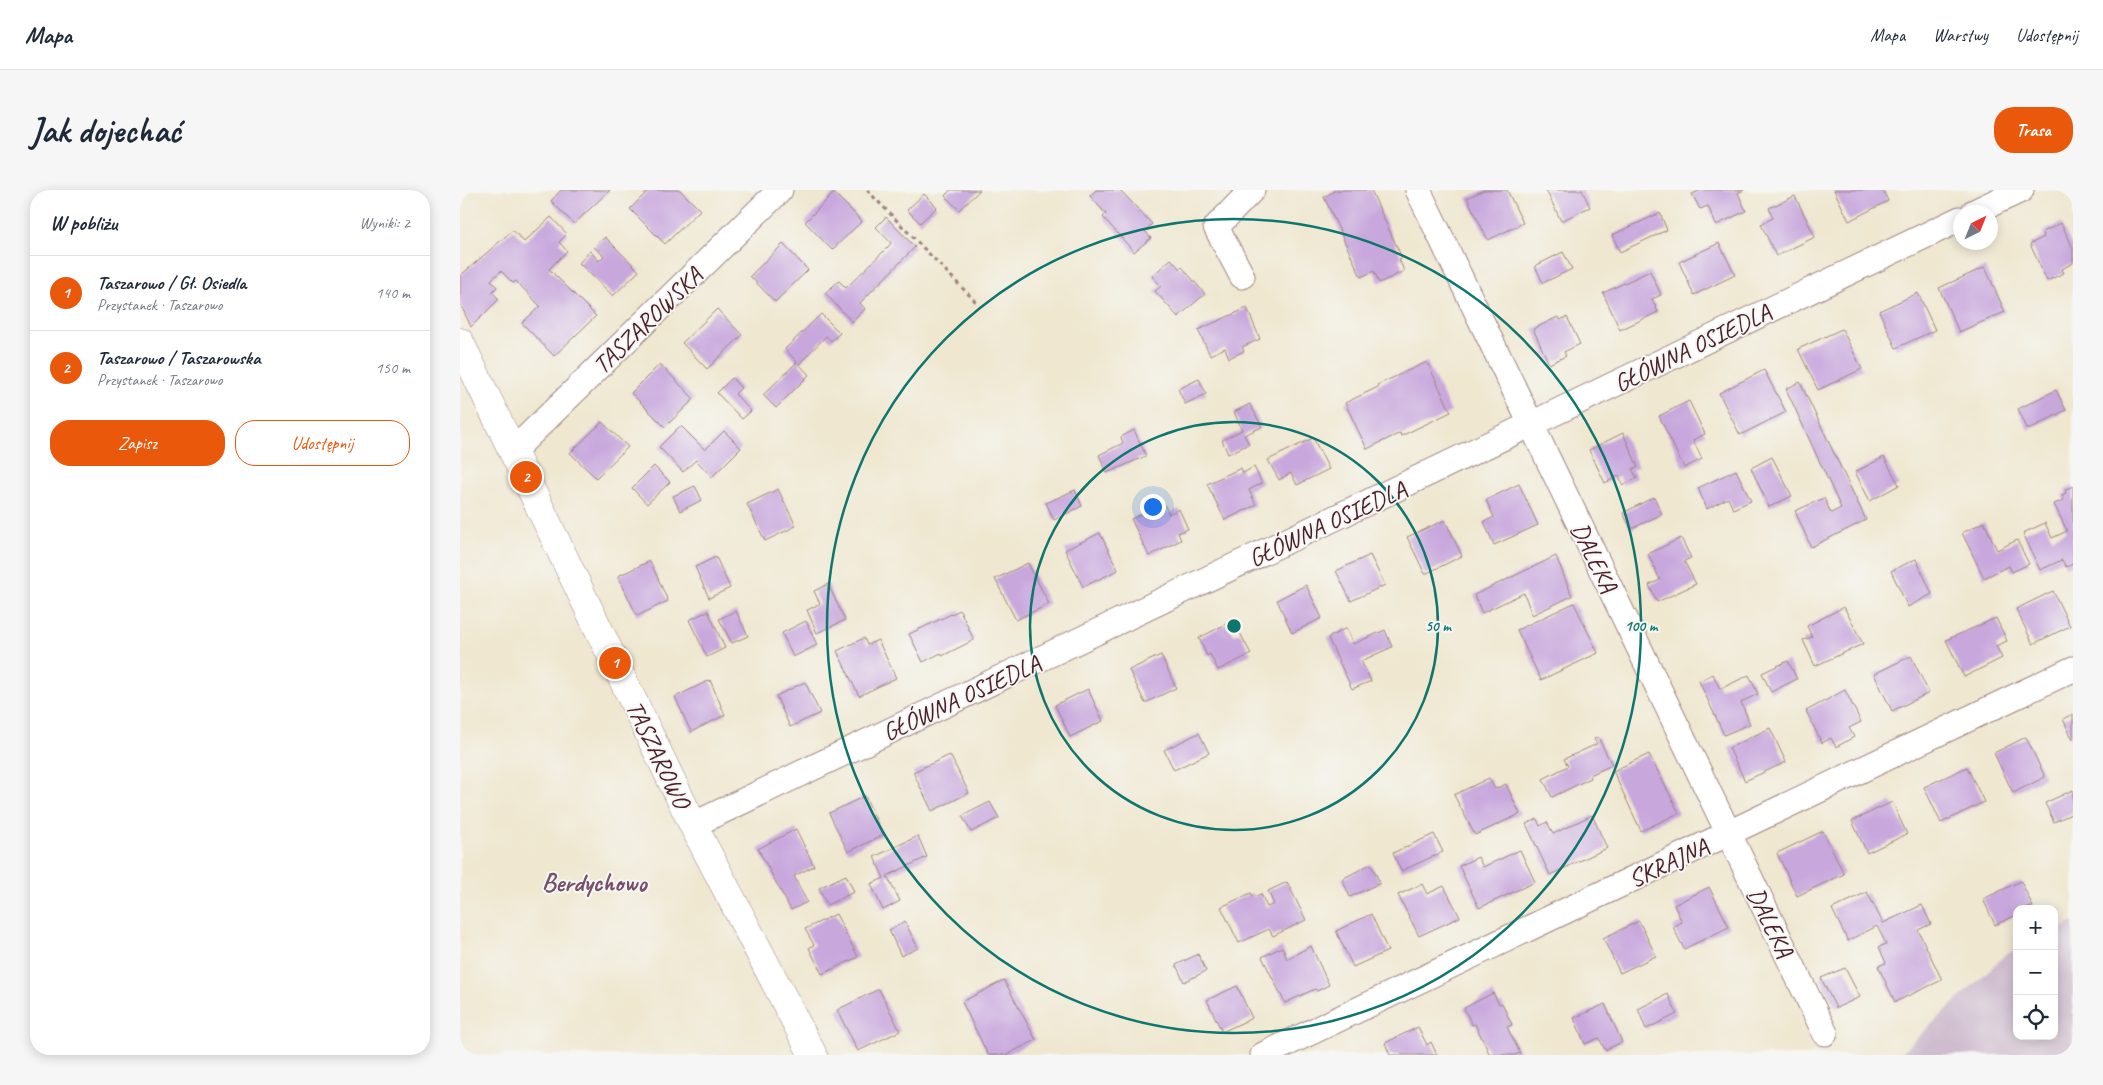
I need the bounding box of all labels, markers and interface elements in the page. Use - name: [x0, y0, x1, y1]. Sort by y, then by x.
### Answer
- text: Mapa: [25, 20, 72, 50]
- text: Mapa: [1870, 24, 1905, 46]
- text: Warstwy: [1933, 24, 1988, 46]
- text: Udostępnij: [2016, 24, 2078, 46]
- button: Trasa: [1994, 107, 2073, 153]
- text: Jak dojechać: [30, 108, 181, 153]
- north arrow: [1953, 205, 1998, 250]
- text: W pobliżu: [50, 210, 117, 236]
- text: Wyniki: 2: [359, 213, 410, 233]
- street label: TASZAROWSKA: [586, 260, 710, 381]
- text: Taszarowo / Gł. Osiedla: [97, 271, 246, 295]
- text: 1: [62, 283, 70, 303]
- text: 140 m: [376, 283, 410, 303]
- text: Przystanek · Taszarowo: [97, 295, 223, 315]
- street label: GŁÓWNA OSIEDLA: [1609, 296, 1776, 400]
- text: Taszarowo / Taszarowska: [97, 346, 260, 370]
- text: 2: [62, 358, 70, 378]
- text: 150 m: [376, 358, 410, 378]
- text: Przystanek · Taszarowo: [97, 370, 223, 390]
- button: Zapisz: [50, 420, 225, 466]
- button: Udostępnij: [235, 420, 410, 466]
- pin: 2: [510, 458, 542, 496]
- street label: GŁÓWNA OSIEDLA: [1243, 473, 1412, 574]
- your location: [1140, 494, 1166, 520]
- street label: DALEKA: [1563, 517, 1625, 598]
- centre of rings: [1225, 617, 1243, 635]
- text: 50 m: [1425, 617, 1452, 636]
- text: 100 m: [1625, 617, 1659, 636]
- pin: 1: [599, 644, 631, 682]
- street label: GŁÓWNA OSIEDLA: [877, 647, 1046, 748]
- street label: TASZAROWO: [618, 695, 699, 816]
- street label: SKRAJNA: [1623, 830, 1714, 895]
- district label: Berdychowo: [542, 866, 648, 899]
- street label: DALEKA: [1739, 882, 1801, 963]
- map controls: [2013, 905, 2058, 1040]
- button: +: [2013, 905, 2058, 950]
- button: −: [2013, 950, 2058, 995]
- button: locate: [2013, 995, 2058, 1040]

